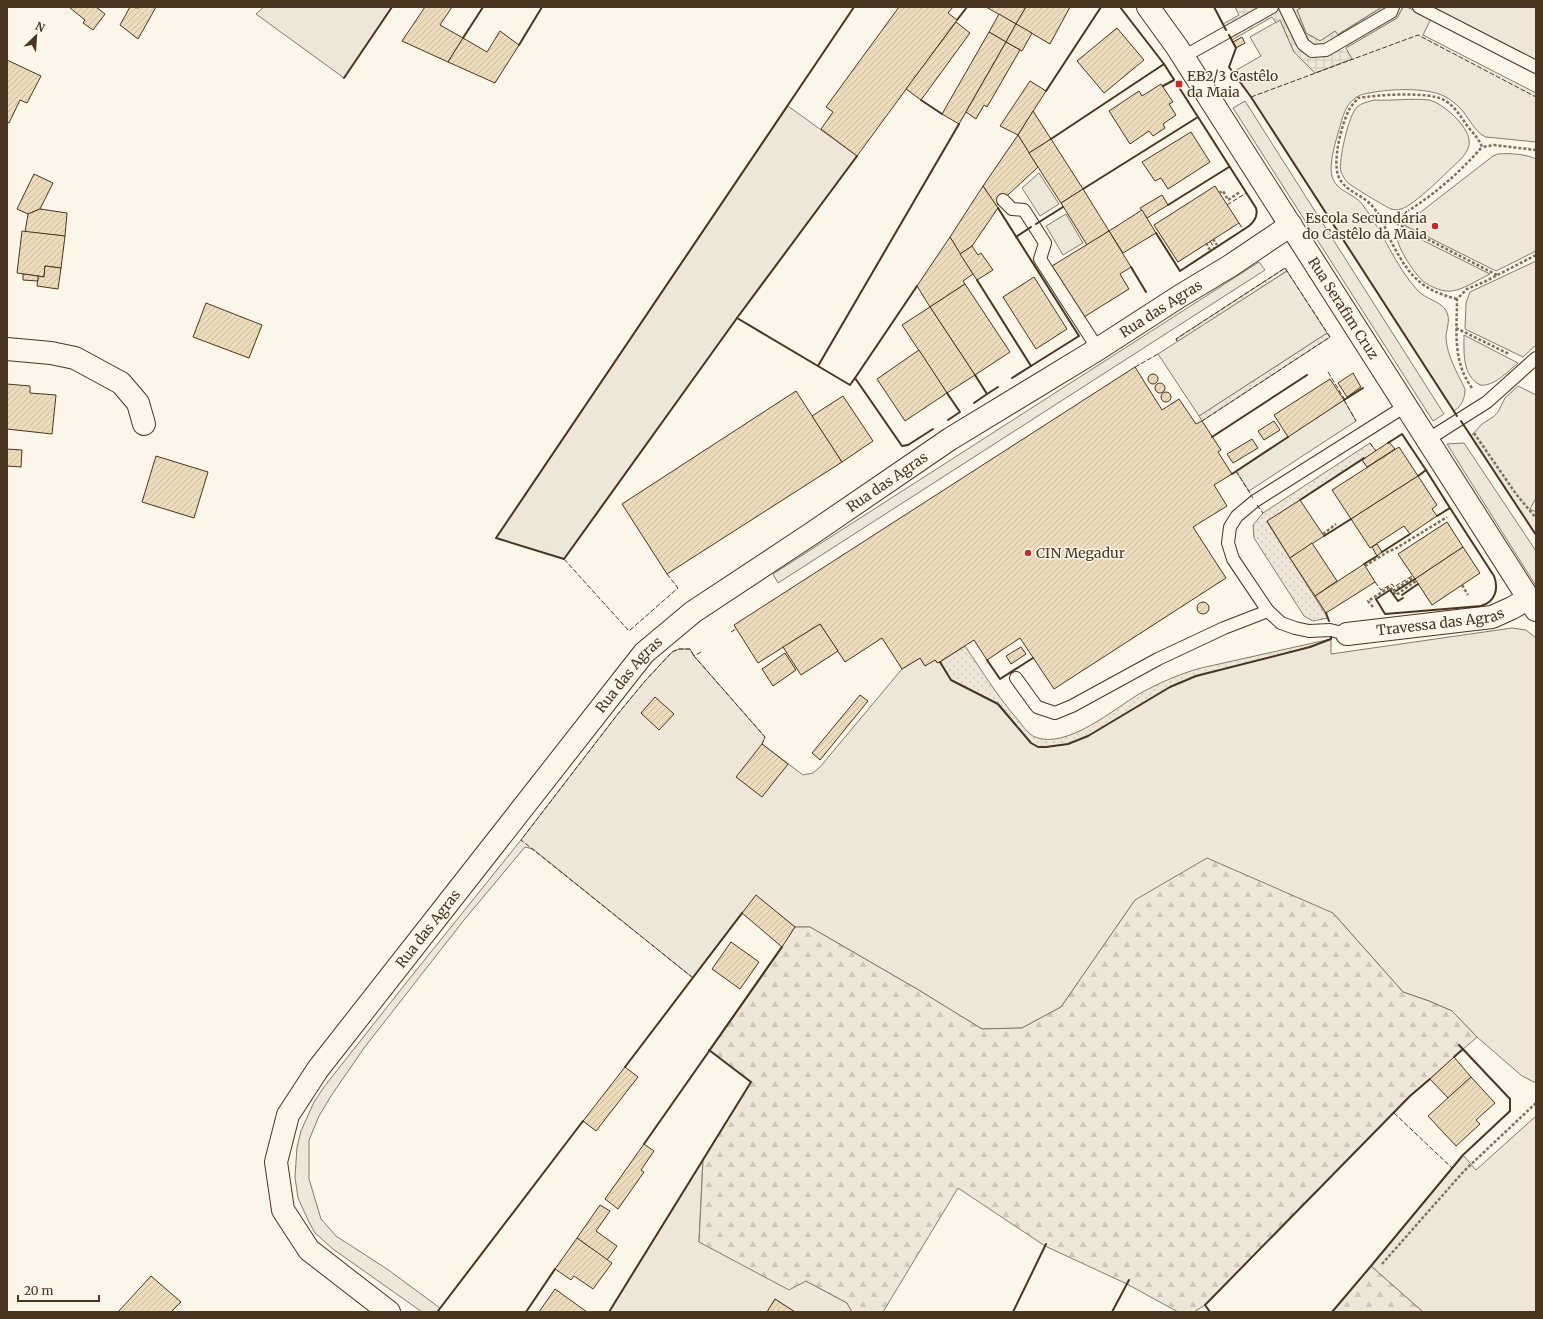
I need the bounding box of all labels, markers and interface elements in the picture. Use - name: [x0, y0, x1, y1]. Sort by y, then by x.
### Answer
- north arrow: [16, 16, 56, 56]
- text: N: [33, 19, 47, 35]
- place label: EB2/3 Castêlo da Maia: [1187, 67, 1278, 101]
- marker: EB2/3 Castêlo da Maia: [1174, 79, 1184, 89]
- place label: Escola Secundária do Castêlo da Maia: [1302, 209, 1427, 243]
- marker: Escola Secundária do Castêlo da Maia: [1430, 221, 1440, 231]
- street label: Rua Serafim Cruz: [1304, 254, 1383, 363]
- street label: Rua das Agras: [1116, 276, 1206, 342]
- street label: Rua das Agras: [843, 448, 931, 516]
- place label: CIN Megadur: [1036, 544, 1125, 562]
- marker: CIN Megadur: [1023, 548, 1033, 558]
- street label: Travessa das Agras: [1375, 604, 1507, 639]
- street label: Rua das Agras: [591, 633, 666, 717]
- street label: Rua das Agras: [392, 886, 464, 972]
- scale bar: [18, 1277, 99, 1303]
- text: 20 m: [24, 1283, 53, 1298]

